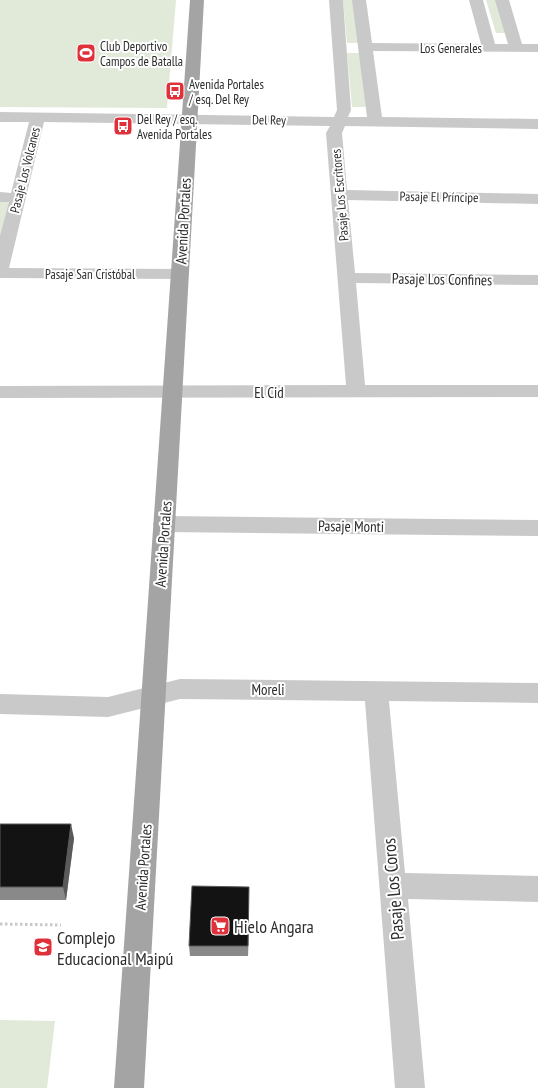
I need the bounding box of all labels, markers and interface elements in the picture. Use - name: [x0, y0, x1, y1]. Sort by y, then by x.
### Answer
- place label: Club Deportivo Campos de Batalla: [100, 38, 183, 70]
- street label: Los Generales: [420, 40, 482, 57]
- sports icon: Club Deportivo Campos de Batalla: [75, 42, 97, 64]
- place label: Avenida Portales / esq. Del Rey: [188, 76, 264, 108]
- bus stop icon: Avenida Portales / esq. Del Rey: [164, 80, 186, 102]
- place label: Del Rey / esq. Avenida Portales: [137, 111, 212, 143]
- street label: Del Rey: [252, 111, 286, 129]
- bus stop icon: Del Rey / esq. Avenida Portales: [112, 115, 134, 137]
- street label: Pasaje Los Volcanes: [6, 125, 44, 215]
- street label: Pasaje Los Escritores: [328, 148, 352, 242]
- street label: Avenida Portales: [171, 177, 195, 265]
- street label: Pasaje El Príncipe: [400, 188, 478, 206]
- street label: Pasaje San Cristóbal: [45, 266, 135, 283]
- street label: Pasaje Los Confines: [392, 269, 492, 289]
- street label: El Cid: [254, 383, 284, 402]
- street label: Avenida Portales: [151, 500, 175, 588]
- street label: Pasaje Monti: [318, 516, 384, 536]
- street label: Moreli: [251, 680, 285, 699]
- street label: Avenida Portales: [131, 823, 155, 911]
- street label: Pasaje Los Coros: [377, 837, 409, 941]
- supermarket icon: Hielo Angara: [209, 915, 231, 937]
- place label: Hielo Angara: [234, 915, 314, 938]
- place label: Complejo Educacional Maipú: [57, 926, 173, 970]
- school or university icon: Complejo Educacional Maipú: [32, 936, 54, 958]

